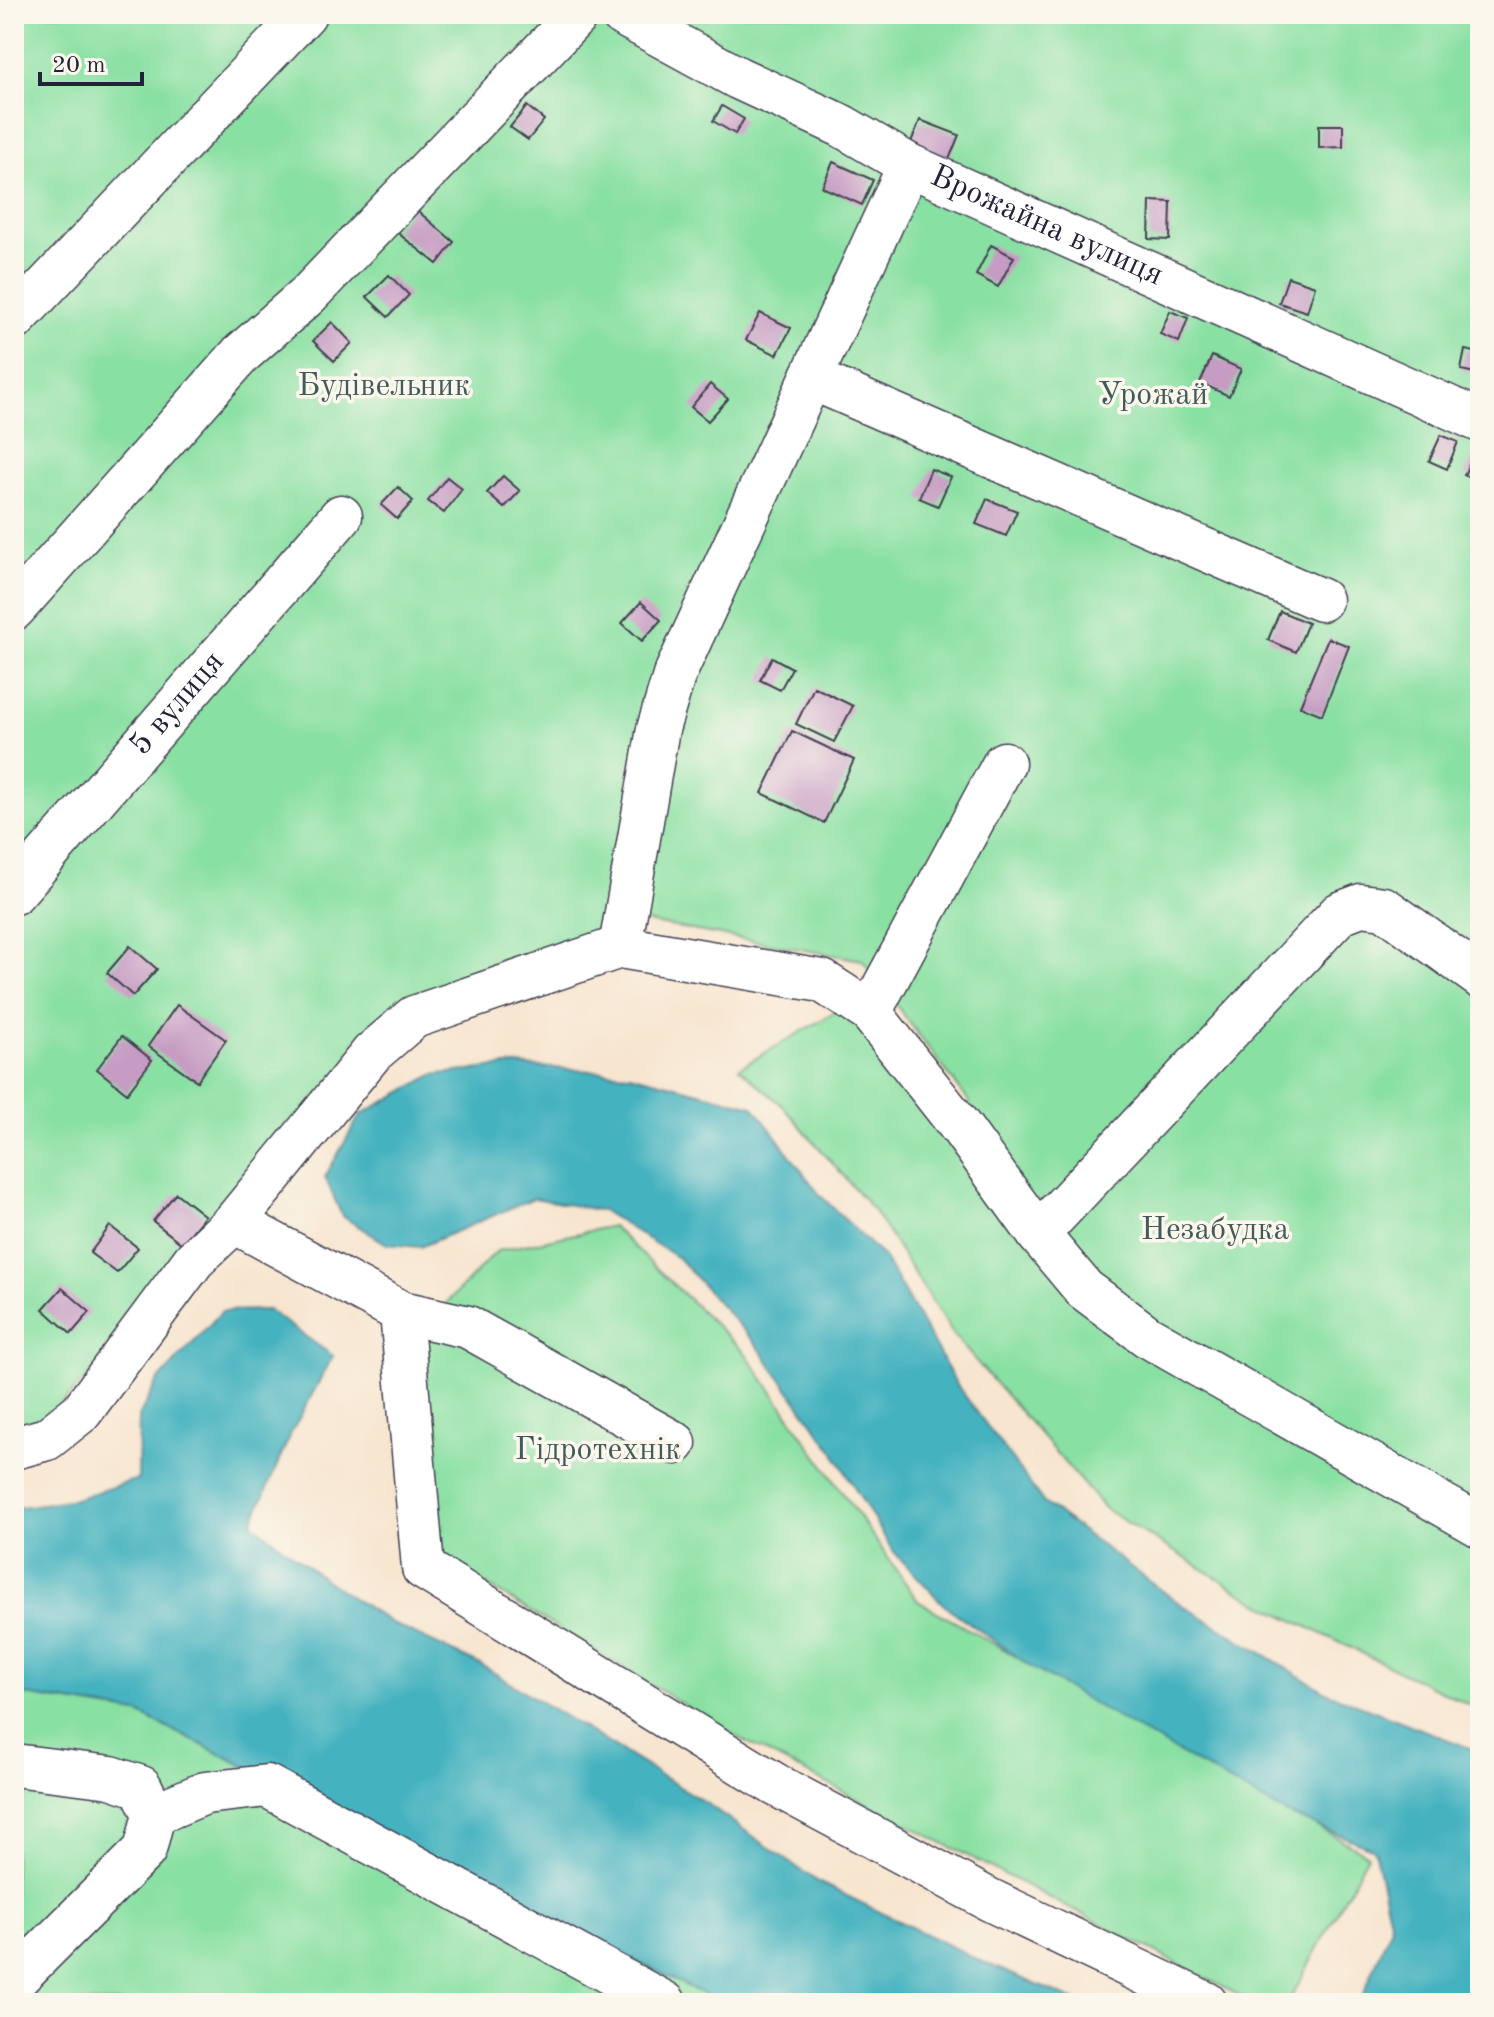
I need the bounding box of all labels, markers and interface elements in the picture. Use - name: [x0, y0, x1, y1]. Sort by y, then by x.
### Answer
- scale bar: [40, 36, 142, 86]
- text: 20 m: [52, 54, 106, 78]
- street label: Врожайна вулиця: [925, 161, 1167, 293]
- park label: Будівельник: [298, 371, 470, 403]
- park label: Урожай: [1098, 380, 1208, 412]
- street label: 5 вулиця: [125, 646, 231, 762]
- park label: Незабудка: [1141, 1215, 1289, 1247]
- park label: Гідротехнік: [515, 1435, 681, 1467]

